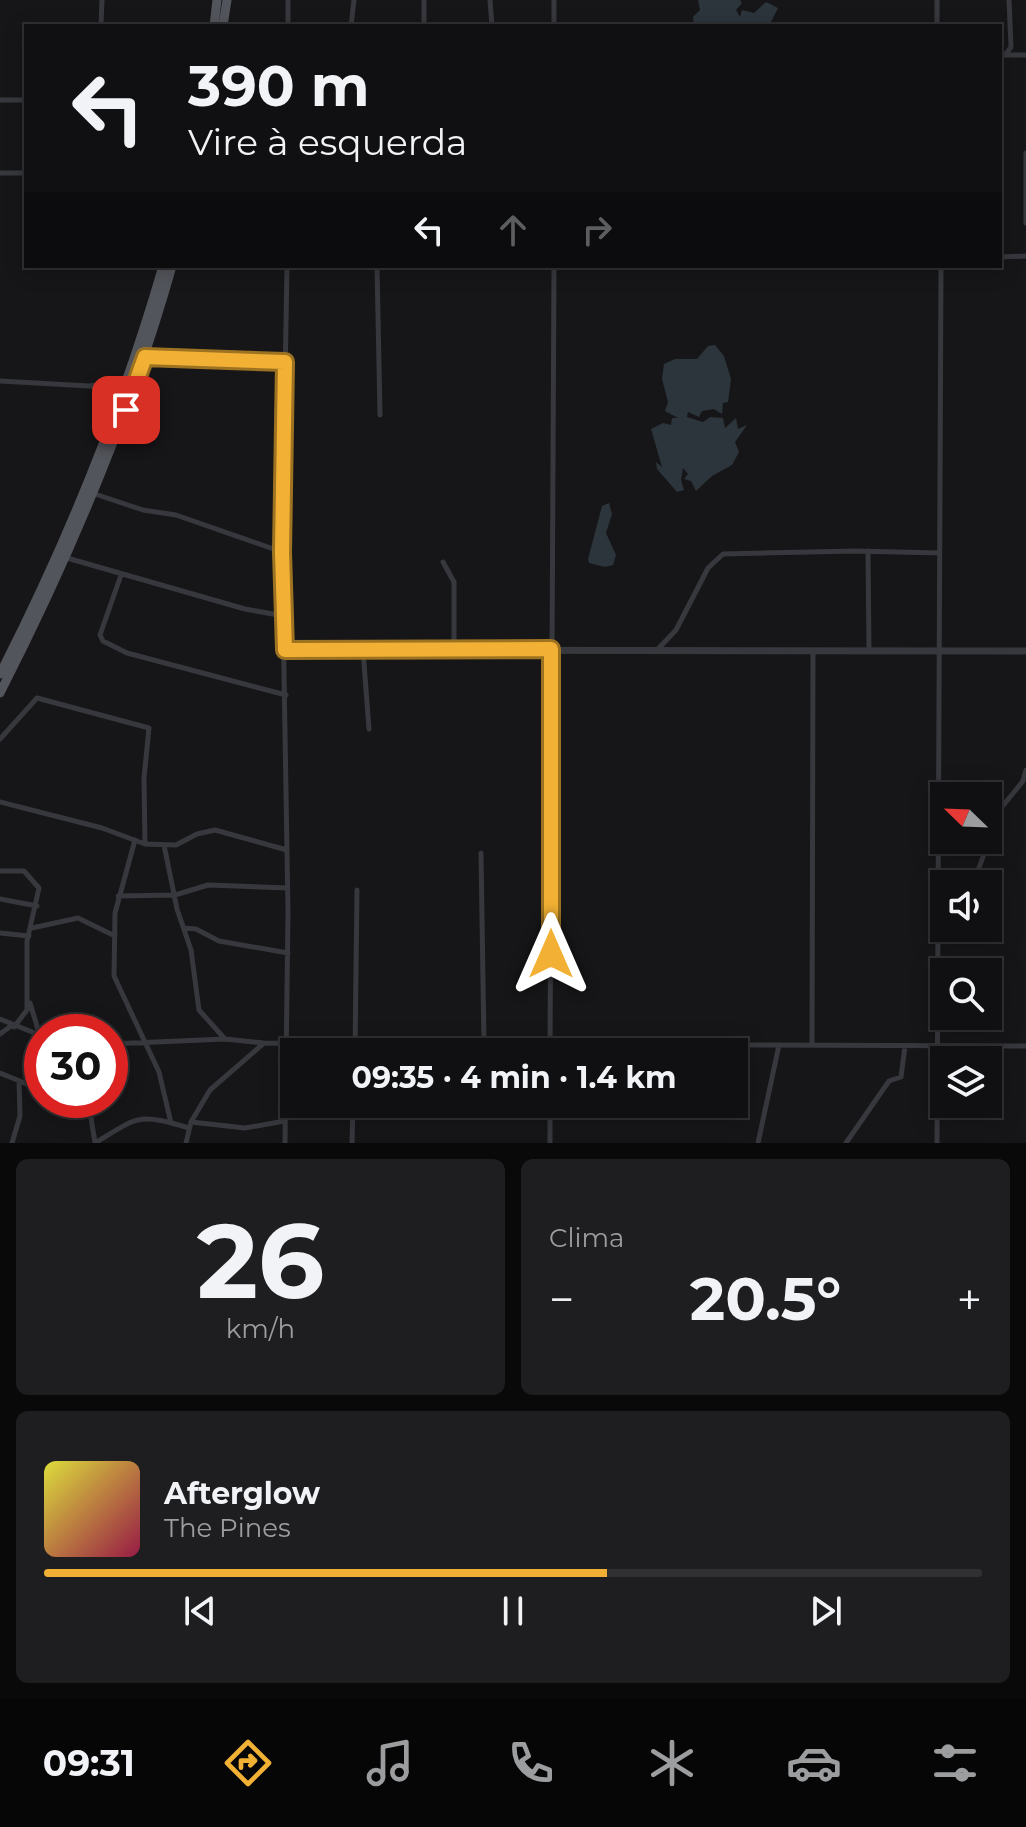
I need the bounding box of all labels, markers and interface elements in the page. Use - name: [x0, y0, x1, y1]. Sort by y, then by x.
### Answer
- text: 390 m: [188, 52, 369, 120]
- icon: left: [56, 56, 160, 160]
- text: Vire à esquerda: [188, 120, 467, 164]
- icon: left: [407, 208, 451, 252]
- icon: ahead: [491, 208, 535, 252]
- icon: right: [575, 208, 619, 252]
- pin: [92, 376, 160, 444]
- icon: arrive: [104, 388, 148, 432]
- north arrow: [930, 782, 1002, 854]
- map controls: [930, 782, 1002, 1118]
- button: sound: [930, 870, 1002, 942]
- position arrow: [509, 912, 593, 996]
- button: search: [930, 958, 1002, 1030]
- speed limit sign: 30: [24, 1014, 128, 1118]
- button: layers: [930, 1046, 1002, 1118]
- text: 09:35 · 4 min · 1.4 km: [352, 1059, 676, 1096]
- text: 26: [197, 1197, 324, 1324]
- text: Clima: [549, 1222, 624, 1254]
- text: 20.5°: [690, 1262, 841, 1335]
- text: −: [549, 1272, 574, 1326]
- text: +: [957, 1272, 982, 1326]
- text: km/h: [226, 1313, 295, 1345]
- text: Afterglow: [164, 1475, 320, 1512]
- text: The Pines: [164, 1512, 291, 1544]
- icon: previous: [178, 1589, 222, 1633]
- icon: pause: [491, 1589, 535, 1633]
- icon: next: [804, 1589, 848, 1633]
- icon: directions: [220, 1735, 276, 1791]
- icon: music: [362, 1735, 418, 1791]
- icon: phone: [503, 1735, 559, 1791]
- icon: climate: [644, 1735, 700, 1791]
- icon: car: [786, 1735, 842, 1791]
- icon: filters: [927, 1735, 983, 1791]
- text: 09:31: [43, 1741, 135, 1785]

